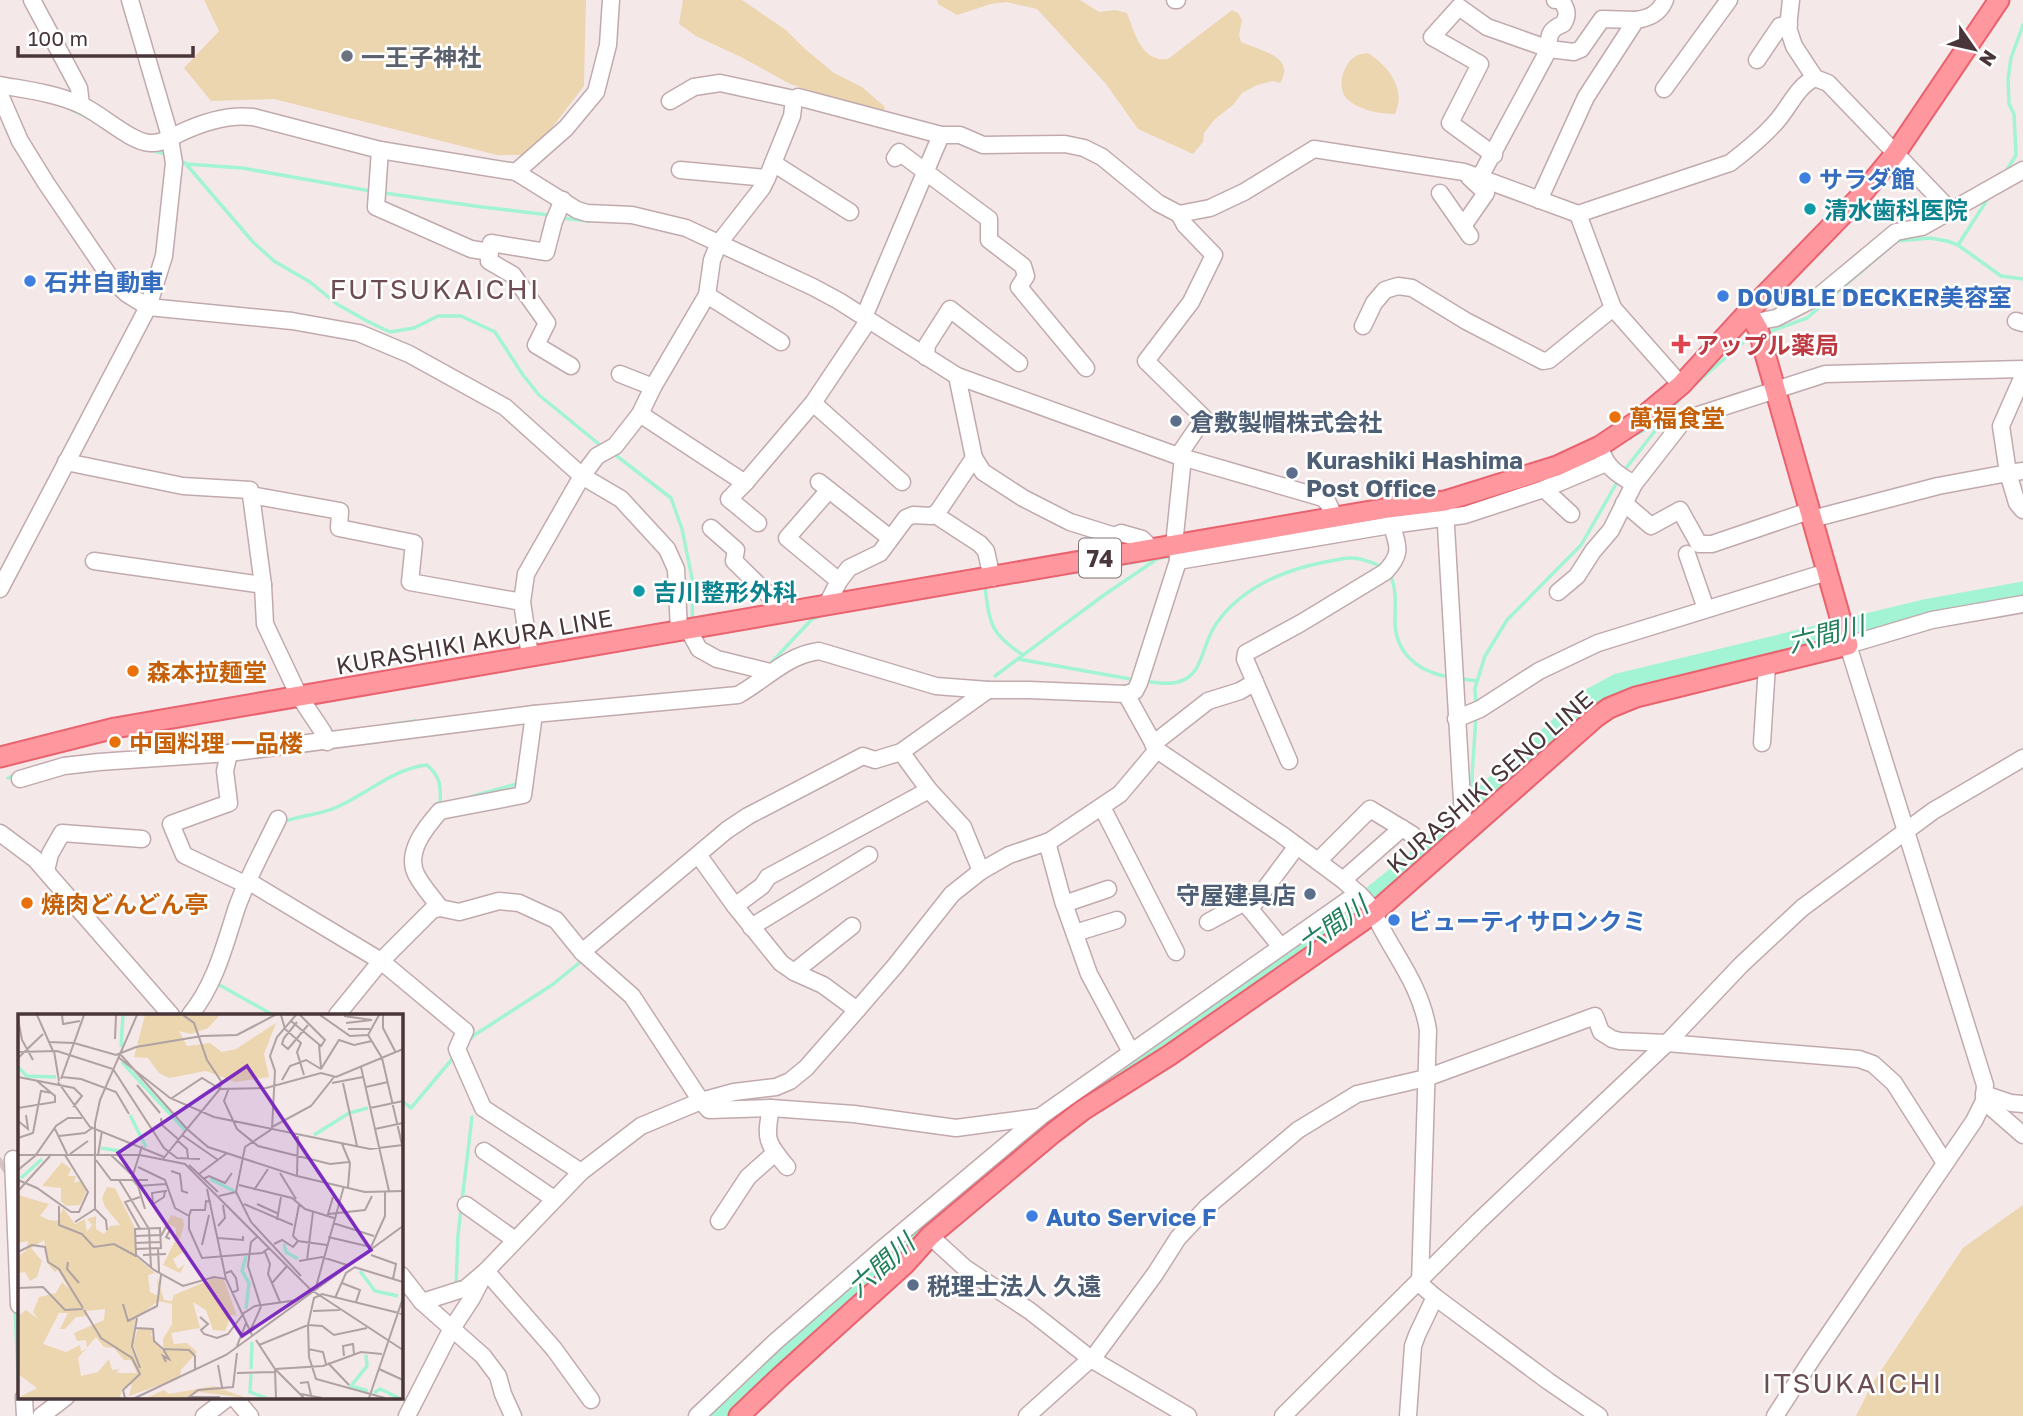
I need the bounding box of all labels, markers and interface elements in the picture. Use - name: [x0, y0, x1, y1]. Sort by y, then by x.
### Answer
- scale bar: [18, 14, 192, 58]
- north arrow: [1939, 14, 2009, 84]
- text: 100 m: [28, 25, 88, 51]
- place label: 一王子神社: [361, 42, 481, 71]
- text: N: [1975, 46, 2002, 71]
- marker: 一王子神社: [339, 48, 355, 64]
- place label: サラダ館: [1819, 164, 1915, 193]
- marker: サラダ館: [1797, 170, 1813, 186]
- place label: 清水歯科医院: [1824, 195, 1968, 224]
- marker: 清水歯科医院: [1802, 201, 1818, 217]
- place label: 石井自動車: [44, 267, 164, 296]
- district label: FUTSUKAICHI: [329, 272, 541, 305]
- marker: 石井自動車: [22, 273, 38, 289]
- place label: DOUBLE DECKER美容室: [1737, 282, 2012, 311]
- marker: DOUBLE DECKER美容室: [1715, 288, 1731, 304]
- place label: アップル薬局: [1695, 330, 1839, 359]
- marker: アップル薬局: [1673, 336, 1689, 352]
- place label: 萬福食堂: [1629, 403, 1725, 432]
- place label: 倉敷製帽株式会社: [1190, 407, 1382, 436]
- marker: 萬福食堂: [1607, 409, 1623, 425]
- marker: 倉敷製帽株式会社: [1168, 413, 1184, 429]
- place label: Kurashiki Hashima Post Office: [1306, 445, 1523, 502]
- marker: Kurashiki Hashima Post Office: [1284, 465, 1300, 481]
- road number: 74: [1079, 538, 1121, 578]
- place label: 吉川整形外科: [653, 577, 797, 606]
- marker: 吉川整形外科: [631, 583, 647, 599]
- street label: KURASHIKI AKURA LINE: [334, 602, 614, 680]
- water label: 六間川: [1784, 609, 1870, 658]
- place label: 森本拉麺堂: [147, 657, 267, 686]
- marker: 森本拉麺堂: [125, 663, 141, 679]
- street label: KURASHIKI SENO LINE: [1380, 684, 1598, 878]
- place label: 中国料理 一品楼: [129, 728, 303, 757]
- marker: 中国料理 一品楼: [107, 734, 123, 750]
- place label: 守屋建具店: [1176, 880, 1296, 909]
- marker: 守屋建具店: [1302, 886, 1318, 902]
- water label: 六間川: [1292, 888, 1376, 960]
- place label: 焼肉どんどん亭: [41, 889, 208, 918]
- marker: 焼肉どんどん亭: [19, 895, 35, 911]
- place label: ビューティサロンクミ: [1408, 906, 1647, 935]
- marker: ビューティサロンクミ: [1386, 912, 1402, 928]
- inset map: [18, 1014, 402, 1398]
- place label: Auto Service F: [1046, 1202, 1216, 1231]
- marker: Auto Service F: [1024, 1208, 1040, 1224]
- water label: 六間川: [842, 1225, 923, 1303]
- place label: 税理士法人 久遠: [927, 1271, 1101, 1300]
- marker: 税理士法人 久遠: [905, 1277, 921, 1293]
- district label: ITSUKAICHI: [1763, 1366, 1943, 1399]

